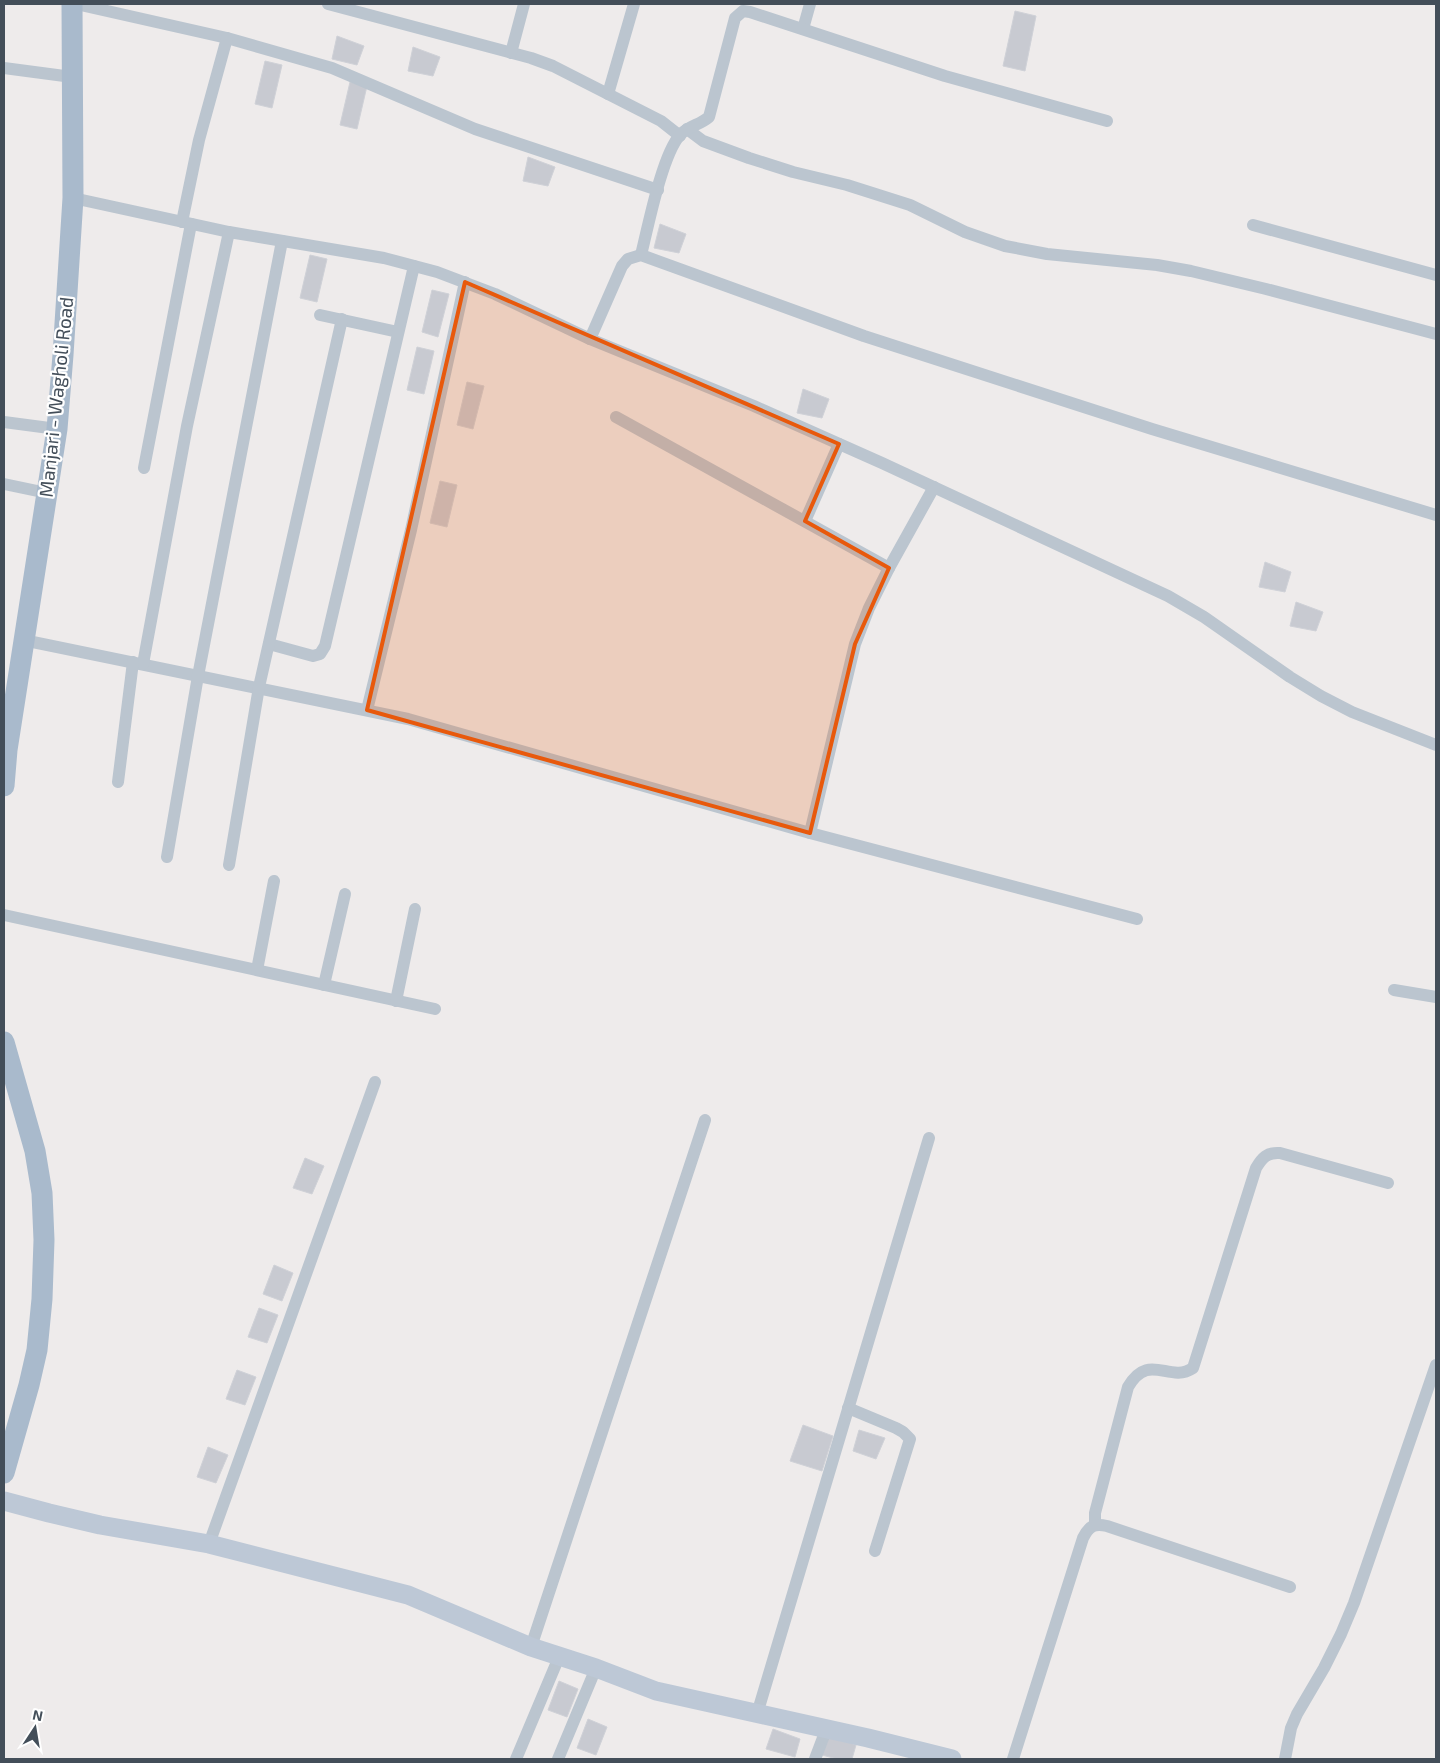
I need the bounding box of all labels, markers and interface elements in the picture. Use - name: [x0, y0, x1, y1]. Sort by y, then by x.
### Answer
- street label: Manjari - Wagholi Road: [34, 296, 77, 498]
- north arrow: [10, 1703, 60, 1753]
- text: N: [31, 1705, 45, 1724]

